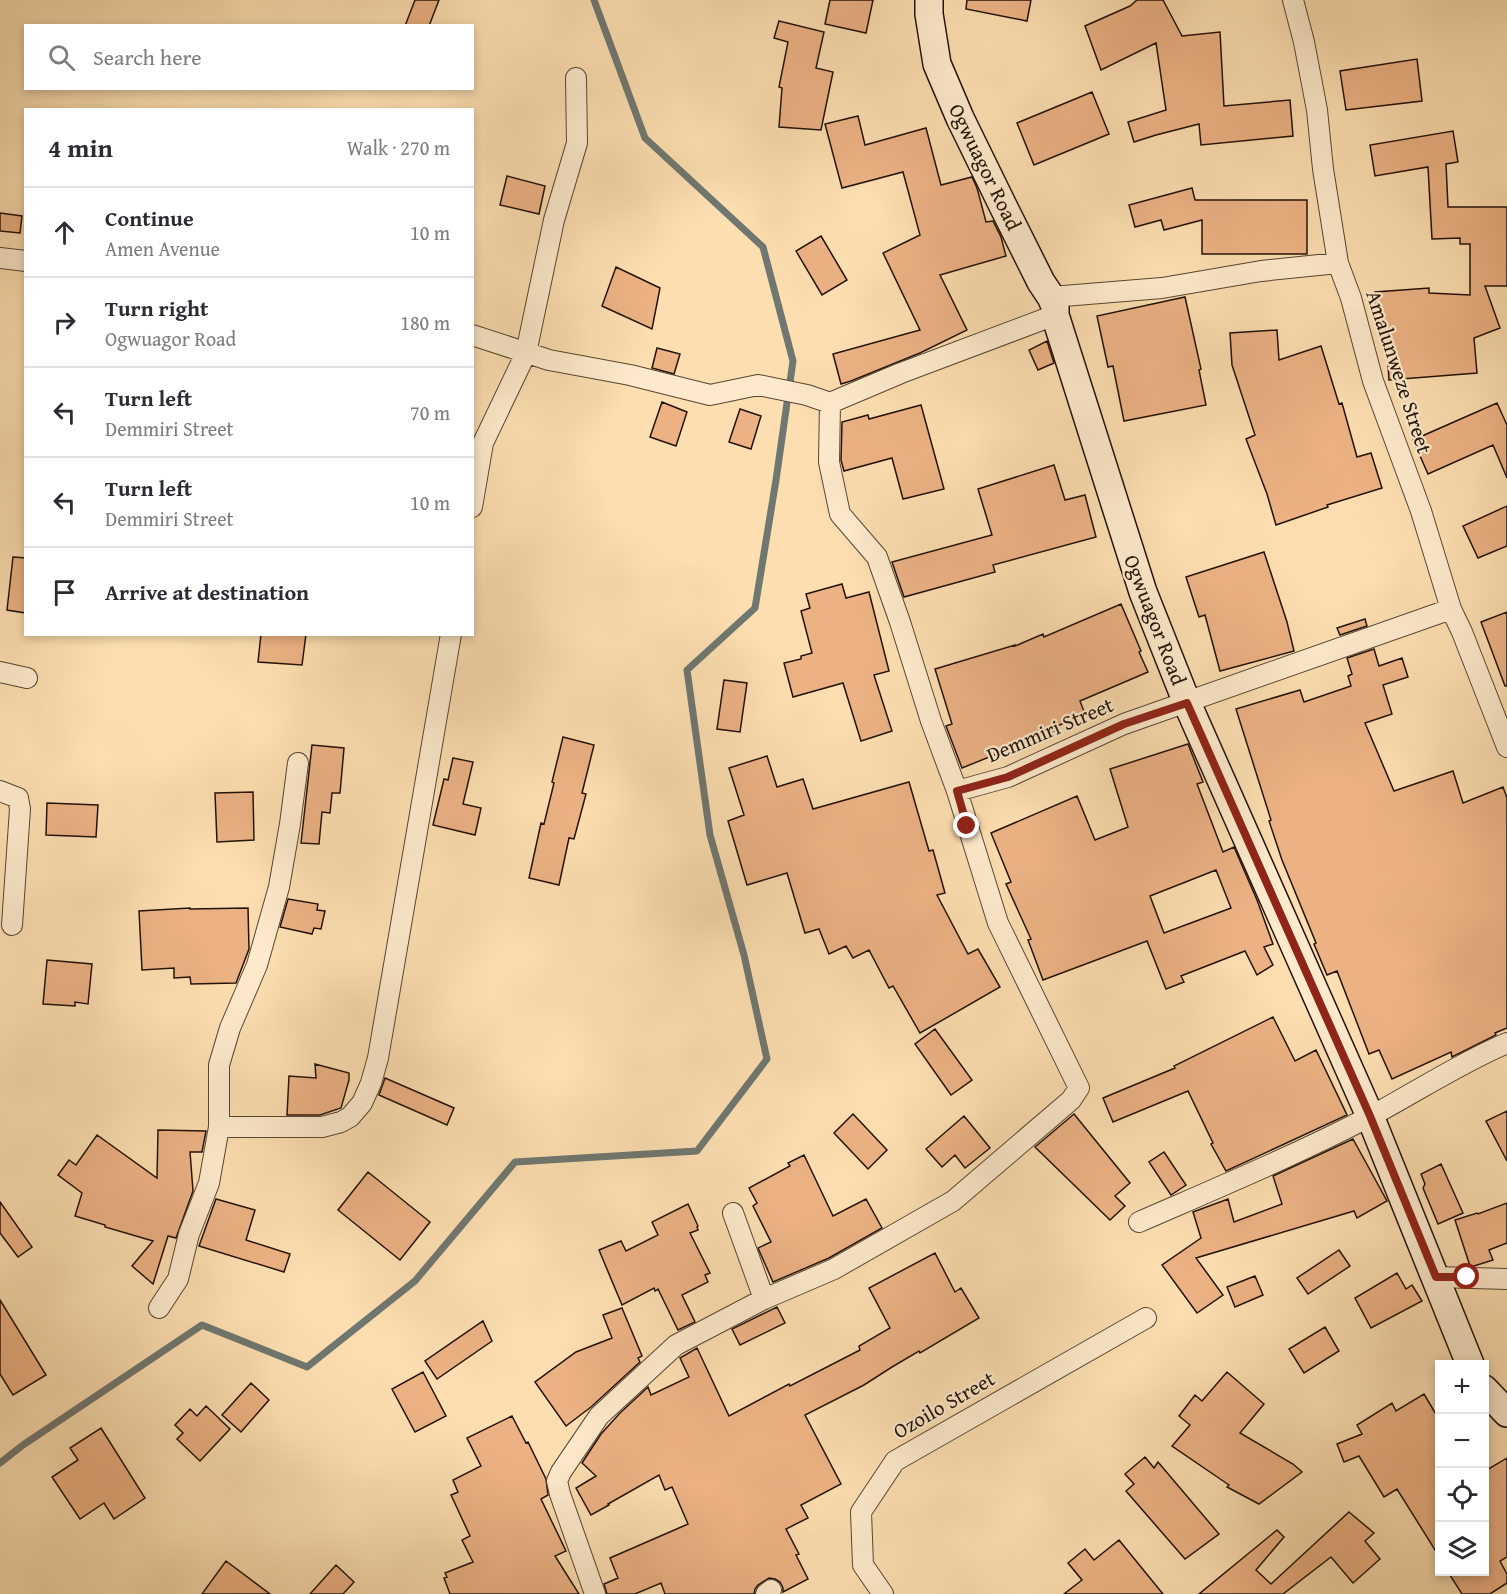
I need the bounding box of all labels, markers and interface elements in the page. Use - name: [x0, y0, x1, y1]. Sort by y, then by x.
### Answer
- search box: [24, 24, 474, 90]
- icon: search: [45, 41, 78, 74]
- text: Search here: [93, 41, 202, 73]
- street label: Ogwuagor Road: [941, 98, 1030, 236]
- text: 4 min: [48, 128, 113, 167]
- text: Walk · 270 m: [347, 133, 450, 162]
- text: Continue: [105, 202, 194, 234]
- icon: ahead: [48, 216, 81, 249]
- text: 10 m: [410, 218, 450, 247]
- text: Amen Avenue: [105, 234, 220, 263]
- street label: Amalunweze Street: [1358, 286, 1441, 458]
- text: Turn right: [105, 292, 208, 324]
- icon: right: [48, 306, 81, 339]
- text: 180 m: [400, 308, 450, 337]
- text: Ogwuagor Road: [105, 324, 236, 353]
- text: Turn left: [105, 382, 192, 414]
- icon: left: [48, 396, 81, 429]
- text: 70 m: [410, 398, 450, 427]
- text: Demmiri Street: [105, 414, 234, 443]
- text: Turn left: [105, 472, 192, 504]
- icon: left: [48, 486, 81, 519]
- text: 10 m: [410, 488, 450, 517]
- text: Demmiri Street: [105, 504, 234, 533]
- street label: Ogwuagor Road: [1116, 550, 1195, 690]
- icon: arrive: [48, 576, 81, 609]
- text: Arrive at destination: [105, 576, 309, 608]
- street label: Demmiri Street: [982, 689, 1119, 770]
- route end: [953, 812, 979, 838]
- route start: [1453, 1263, 1479, 1289]
- map controls: [1435, 1360, 1489, 1576]
- button: +: [1435, 1360, 1489, 1414]
- street label: Ozoilo Street: [887, 1363, 1001, 1446]
- button: −: [1435, 1414, 1489, 1468]
- button: locate: [1435, 1468, 1489, 1522]
- button: layers: [1435, 1522, 1489, 1576]

